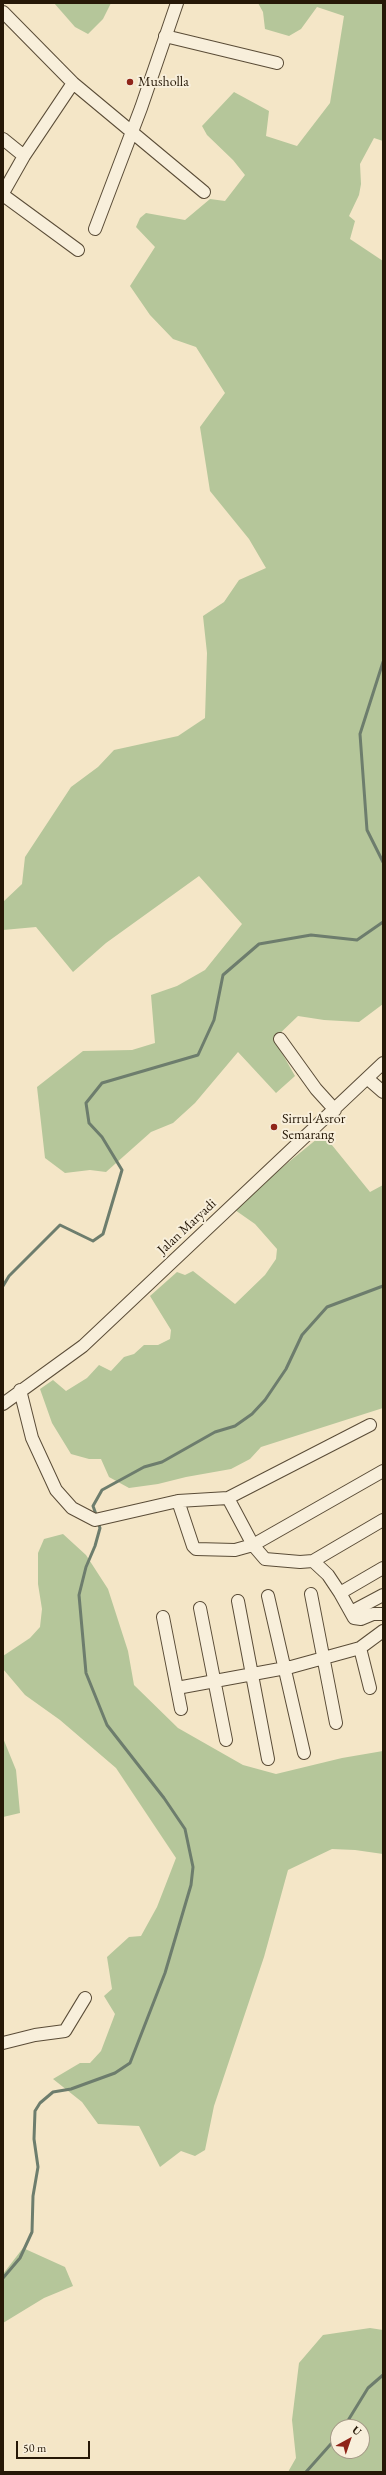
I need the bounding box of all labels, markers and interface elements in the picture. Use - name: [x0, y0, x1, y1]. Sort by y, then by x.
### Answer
- place label: Musholla: [138, 74, 189, 90]
- marker: Musholla: [125, 77, 135, 87]
- place label: Sirrul Asror Semarang: [282, 1111, 345, 1144]
- marker: Sirrul Asror Semarang: [269, 1122, 279, 1132]
- street label: Jalan Maryadi: [154, 1196, 220, 1258]
- north arrow: [330, 2419, 370, 2459]
- text: U: [349, 2423, 365, 2439]
- scale bar: [18, 2433, 92, 2459]
- text: 50 m: [23, 2440, 46, 2456]

